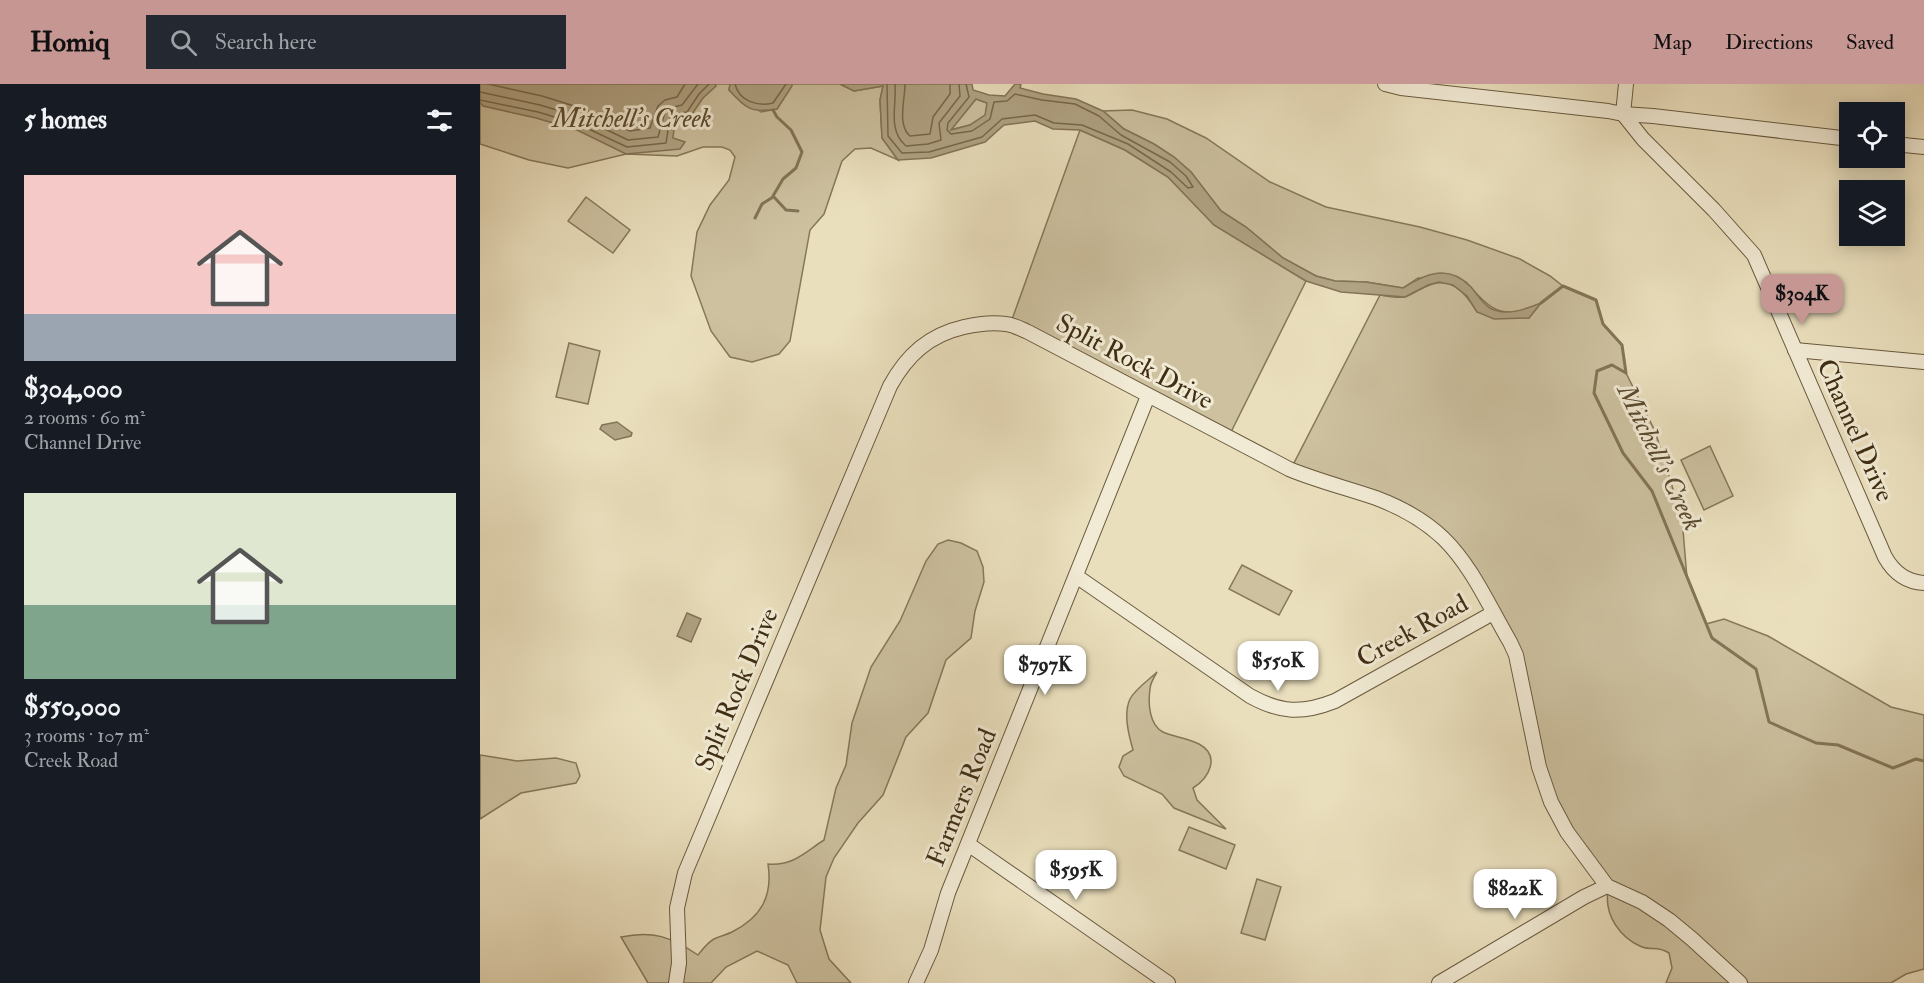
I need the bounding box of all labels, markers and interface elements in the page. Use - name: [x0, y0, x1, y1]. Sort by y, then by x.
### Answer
- search box: [146, 15, 566, 69]
- text: Homiq: [30, 25, 110, 60]
- icon: search: [167, 26, 200, 59]
- text: Search here: [215, 28, 316, 56]
- text: Map: [1652, 29, 1692, 56]
- text: Directions: [1725, 29, 1813, 56]
- text: Saved: [1846, 29, 1894, 56]
- water label: Mitchell's Creek: [550, 102, 712, 135]
- map controls: [1839, 102, 1905, 246]
- button: locate: [1839, 102, 1905, 168]
- text: 5 homes: [24, 104, 107, 136]
- icon: filters: [423, 104, 456, 137]
- button: layers: [1839, 180, 1905, 246]
- icon: home: [186, 214, 294, 322]
- pin: $304K: [1760, 274, 1844, 325]
- text: $304K: [1775, 281, 1829, 306]
- street label: Split Rock Drive: [1050, 307, 1219, 418]
- street label: Channel Drive: [1809, 354, 1901, 507]
- text: $304,000: [24, 373, 123, 405]
- water label: Mitchell's Creek: [1609, 377, 1709, 536]
- text: 2 rooms · 60 m²: [24, 405, 145, 430]
- text: Channel Drive: [24, 430, 141, 455]
- icon: home: [186, 532, 294, 640]
- street label: Creek Road: [1351, 587, 1474, 675]
- street label: Split Rock Drive: [688, 603, 787, 776]
- pin: $550K: [1236, 641, 1320, 692]
- pin: $797K: [1003, 645, 1087, 696]
- text: $550K: [1252, 648, 1304, 673]
- text: $797K: [1018, 652, 1072, 677]
- text: $550,000: [24, 691, 121, 723]
- text: 3 rooms · 107 m²: [24, 723, 149, 748]
- street label: Farmers Road: [920, 724, 1004, 871]
- text: Creek Road: [24, 748, 118, 773]
- pin: $595K: [1034, 850, 1118, 901]
- text: $595K: [1049, 857, 1103, 882]
- pin: $822K: [1473, 869, 1557, 920]
- text: $822K: [1488, 876, 1542, 901]

